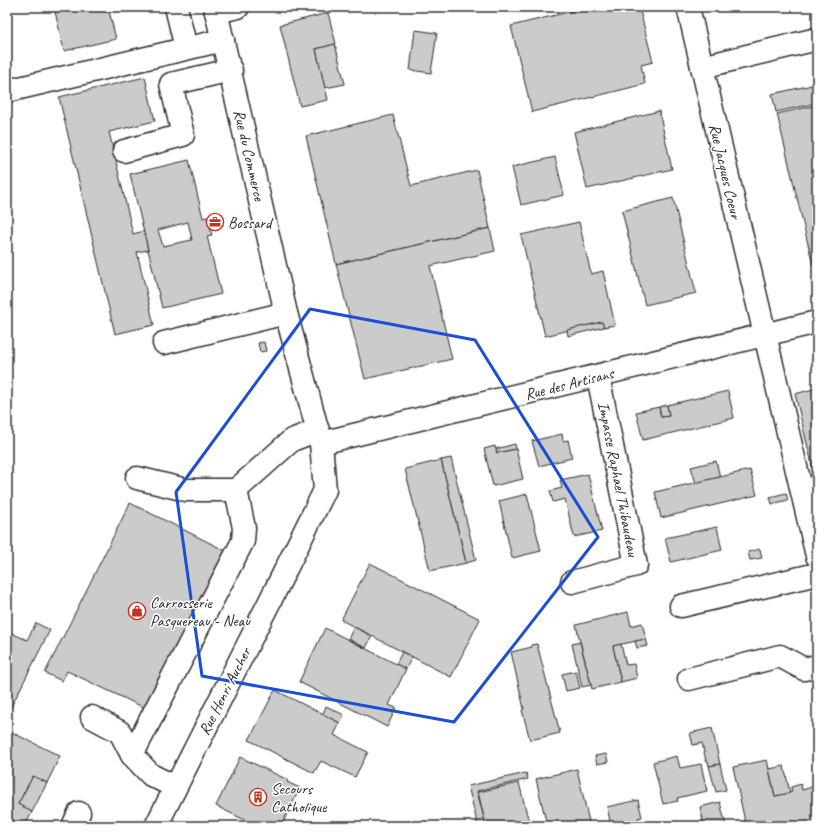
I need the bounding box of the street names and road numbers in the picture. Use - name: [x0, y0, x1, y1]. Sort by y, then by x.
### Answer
- street label: Rue du Commerce: [229, 108, 270, 204]
- street label: Rue Jacques Coeur: [704, 122, 746, 223]
- street label: Rue des Artisans: [523, 363, 617, 405]
- street label: Impasse Raphael Thibaudeau: [593, 400, 643, 559]
- street label: Rue Henri Aucher: [194, 643, 256, 739]

